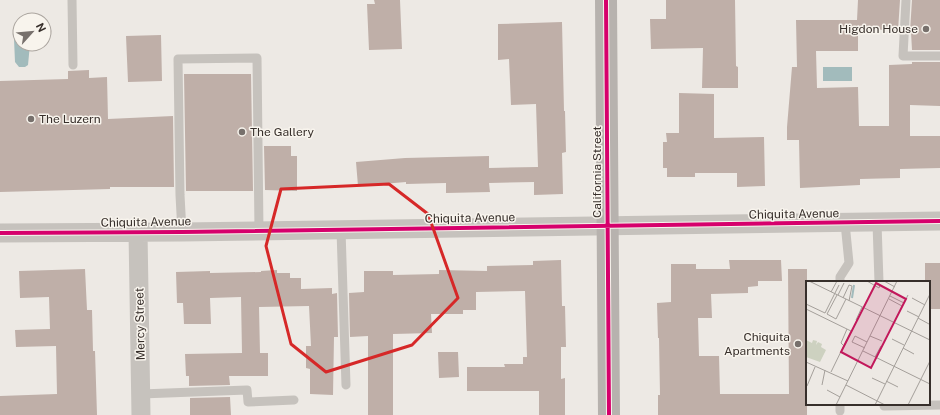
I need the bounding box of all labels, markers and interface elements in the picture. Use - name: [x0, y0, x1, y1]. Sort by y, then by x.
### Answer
- north arrow: [12, 12, 52, 52]
- text: N: [34, 21, 48, 34]
- place label: Higdon House: [839, 22, 918, 36]
- marker: Higdon House: [921, 24, 931, 34]
- place label: The Luzern: [39, 112, 101, 126]
- marker: The Luzern: [26, 114, 36, 124]
- place label: The Gallery: [250, 125, 315, 139]
- street label: California Street: [590, 126, 604, 218]
- marker: The Gallery: [237, 127, 247, 137]
- street label: Chiquita Avenue: [749, 206, 840, 222]
- street label: Chiquita Avenue: [425, 210, 516, 226]
- street label: Chiquita Avenue: [101, 214, 192, 230]
- inset map: [806, 281, 930, 405]
- street label: Mercy Street: [132, 287, 148, 360]
- place label: Chiquita Apartments: [724, 330, 790, 358]
- marker: Chiquita Apartments: [793, 339, 803, 349]

